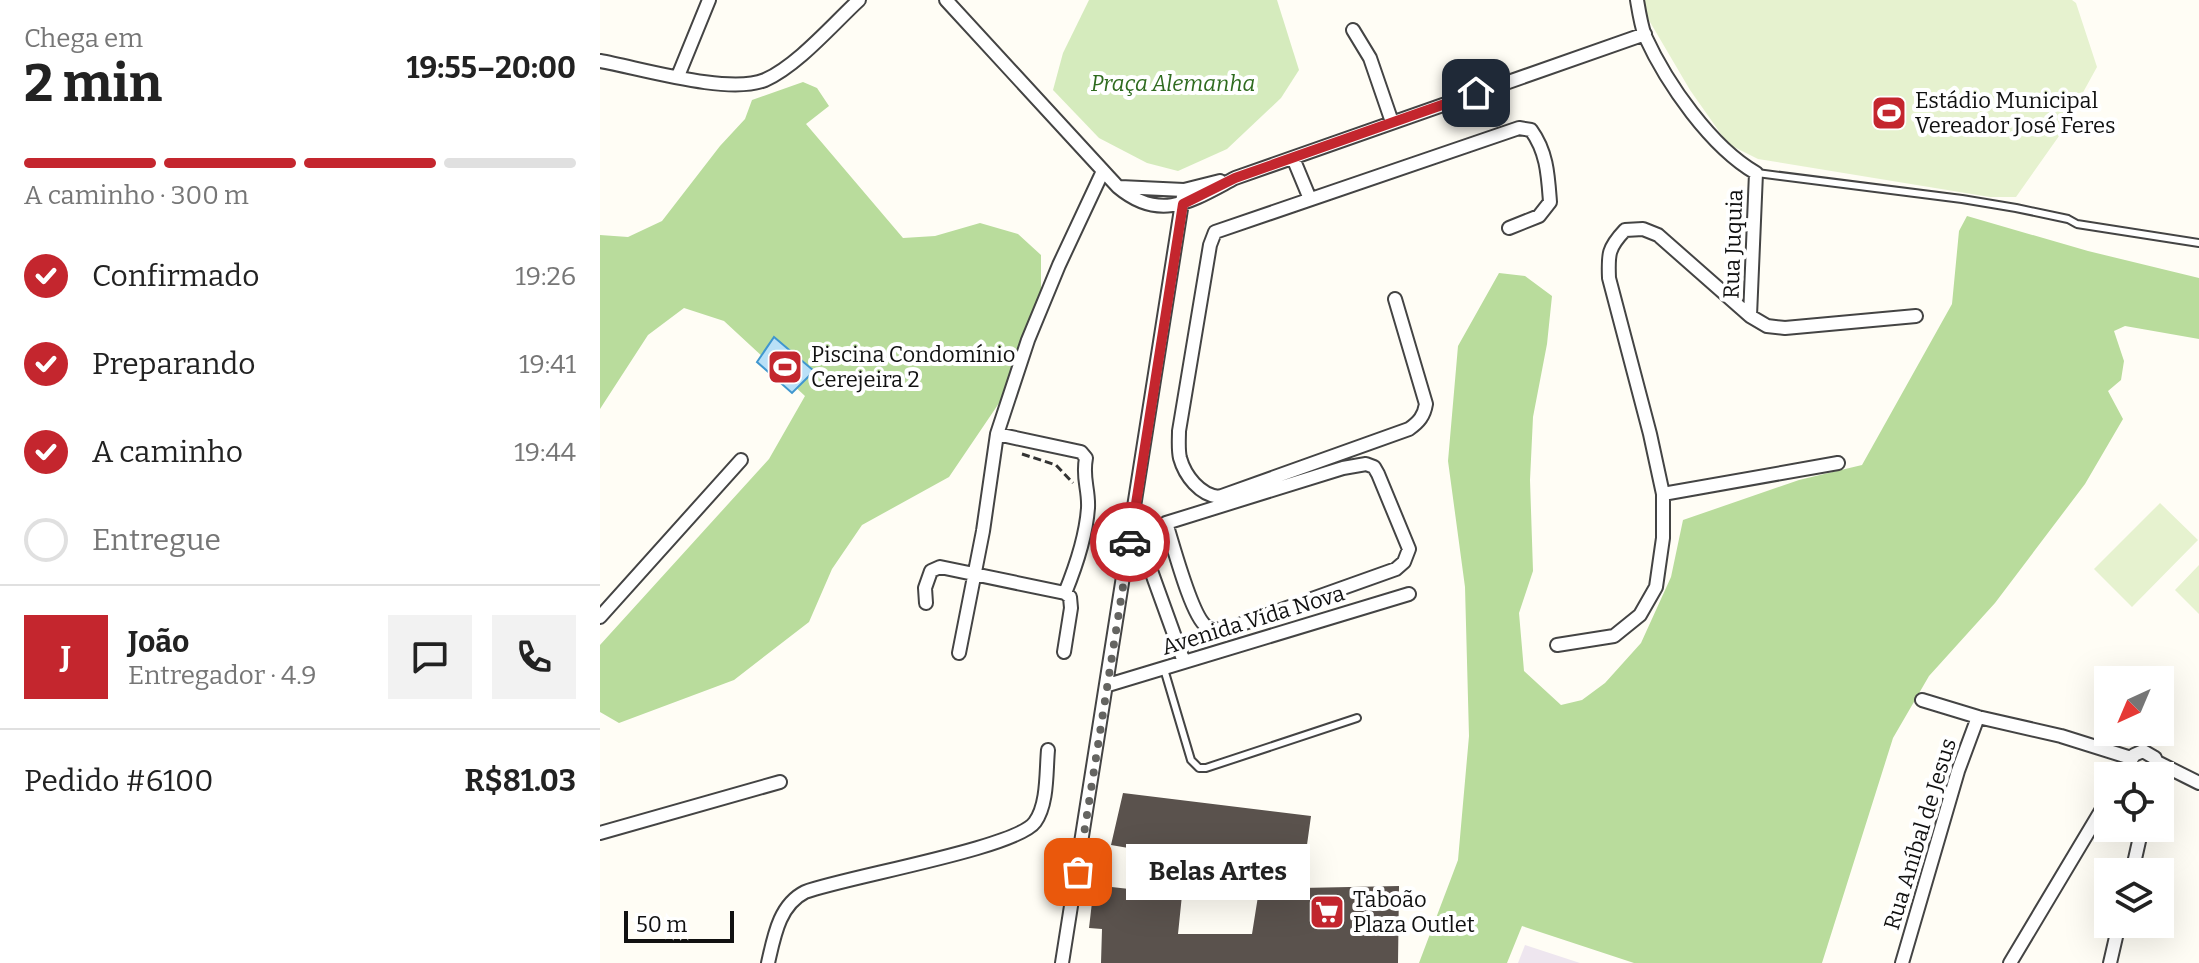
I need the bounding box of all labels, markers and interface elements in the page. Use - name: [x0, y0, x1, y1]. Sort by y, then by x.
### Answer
- text: Chega em: [24, 23, 143, 54]
- text: 19:55–20:00: [407, 50, 576, 86]
- text: 2 min: [24, 52, 162, 115]
- pin: [1442, 59, 1510, 127]
- park label: Praça Alemanha: [1091, 70, 1255, 97]
- icon: home: [1454, 71, 1498, 115]
- place label: Estádio Municipal Vereador José Feres: [1915, 87, 2116, 139]
- sports icon: Estádio Municipal Vereador José Feres: [1870, 94, 1908, 132]
- text: A caminho · 300 m: [24, 180, 249, 211]
- street label: Rua Juquia: [1718, 189, 1748, 299]
- icon: check: [24, 254, 68, 298]
- text: Confirmado: [92, 258, 259, 294]
- text: 19:26: [515, 261, 576, 292]
- place label: Piscina Condomínio Cerejeira 2: [811, 341, 1015, 393]
- icon: check: [24, 342, 68, 386]
- text: Preparando: [92, 346, 256, 382]
- sports icon: Piscina Condomínio Cerejeira 2: [766, 348, 804, 386]
- text: 19:41: [519, 349, 576, 380]
- icon: check: [24, 430, 68, 474]
- text: A caminho: [92, 434, 243, 470]
- text: 19:44: [514, 437, 576, 468]
- courier: [1090, 502, 1170, 582]
- icon: car: [1108, 520, 1152, 564]
- text: Entregue: [92, 522, 221, 558]
- street label: Avenida Vida Nova: [1158, 579, 1348, 661]
- button: chat: [388, 615, 472, 699]
- button: phone: [492, 615, 576, 699]
- text: João: [128, 624, 189, 660]
- text: J: [61, 639, 71, 675]
- text: Entregador · 4.9: [128, 660, 316, 691]
- north arrow: [2094, 666, 2174, 746]
- map controls: [2094, 666, 2174, 938]
- street label: Rua Aníbal de Jesus: [1878, 735, 1962, 933]
- button: locate: [2094, 762, 2174, 842]
- text: Pedido #6100: [24, 763, 214, 799]
- text: R$81.03: [465, 763, 576, 799]
- pin: [1044, 838, 1112, 906]
- callout: Belas Artes: [1126, 844, 1310, 900]
- icon: bag: [1056, 850, 1100, 894]
- text: Belas Artes: [1149, 856, 1287, 887]
- button: layers: [2094, 858, 2174, 938]
- place label: Taboão Plaza Outlet: [1353, 886, 1475, 938]
- supermarket icon: Taboão Plaza Outlet: [1308, 893, 1346, 931]
- scale bar: [624, 907, 734, 943]
- text: 50 m: [636, 911, 687, 938]

